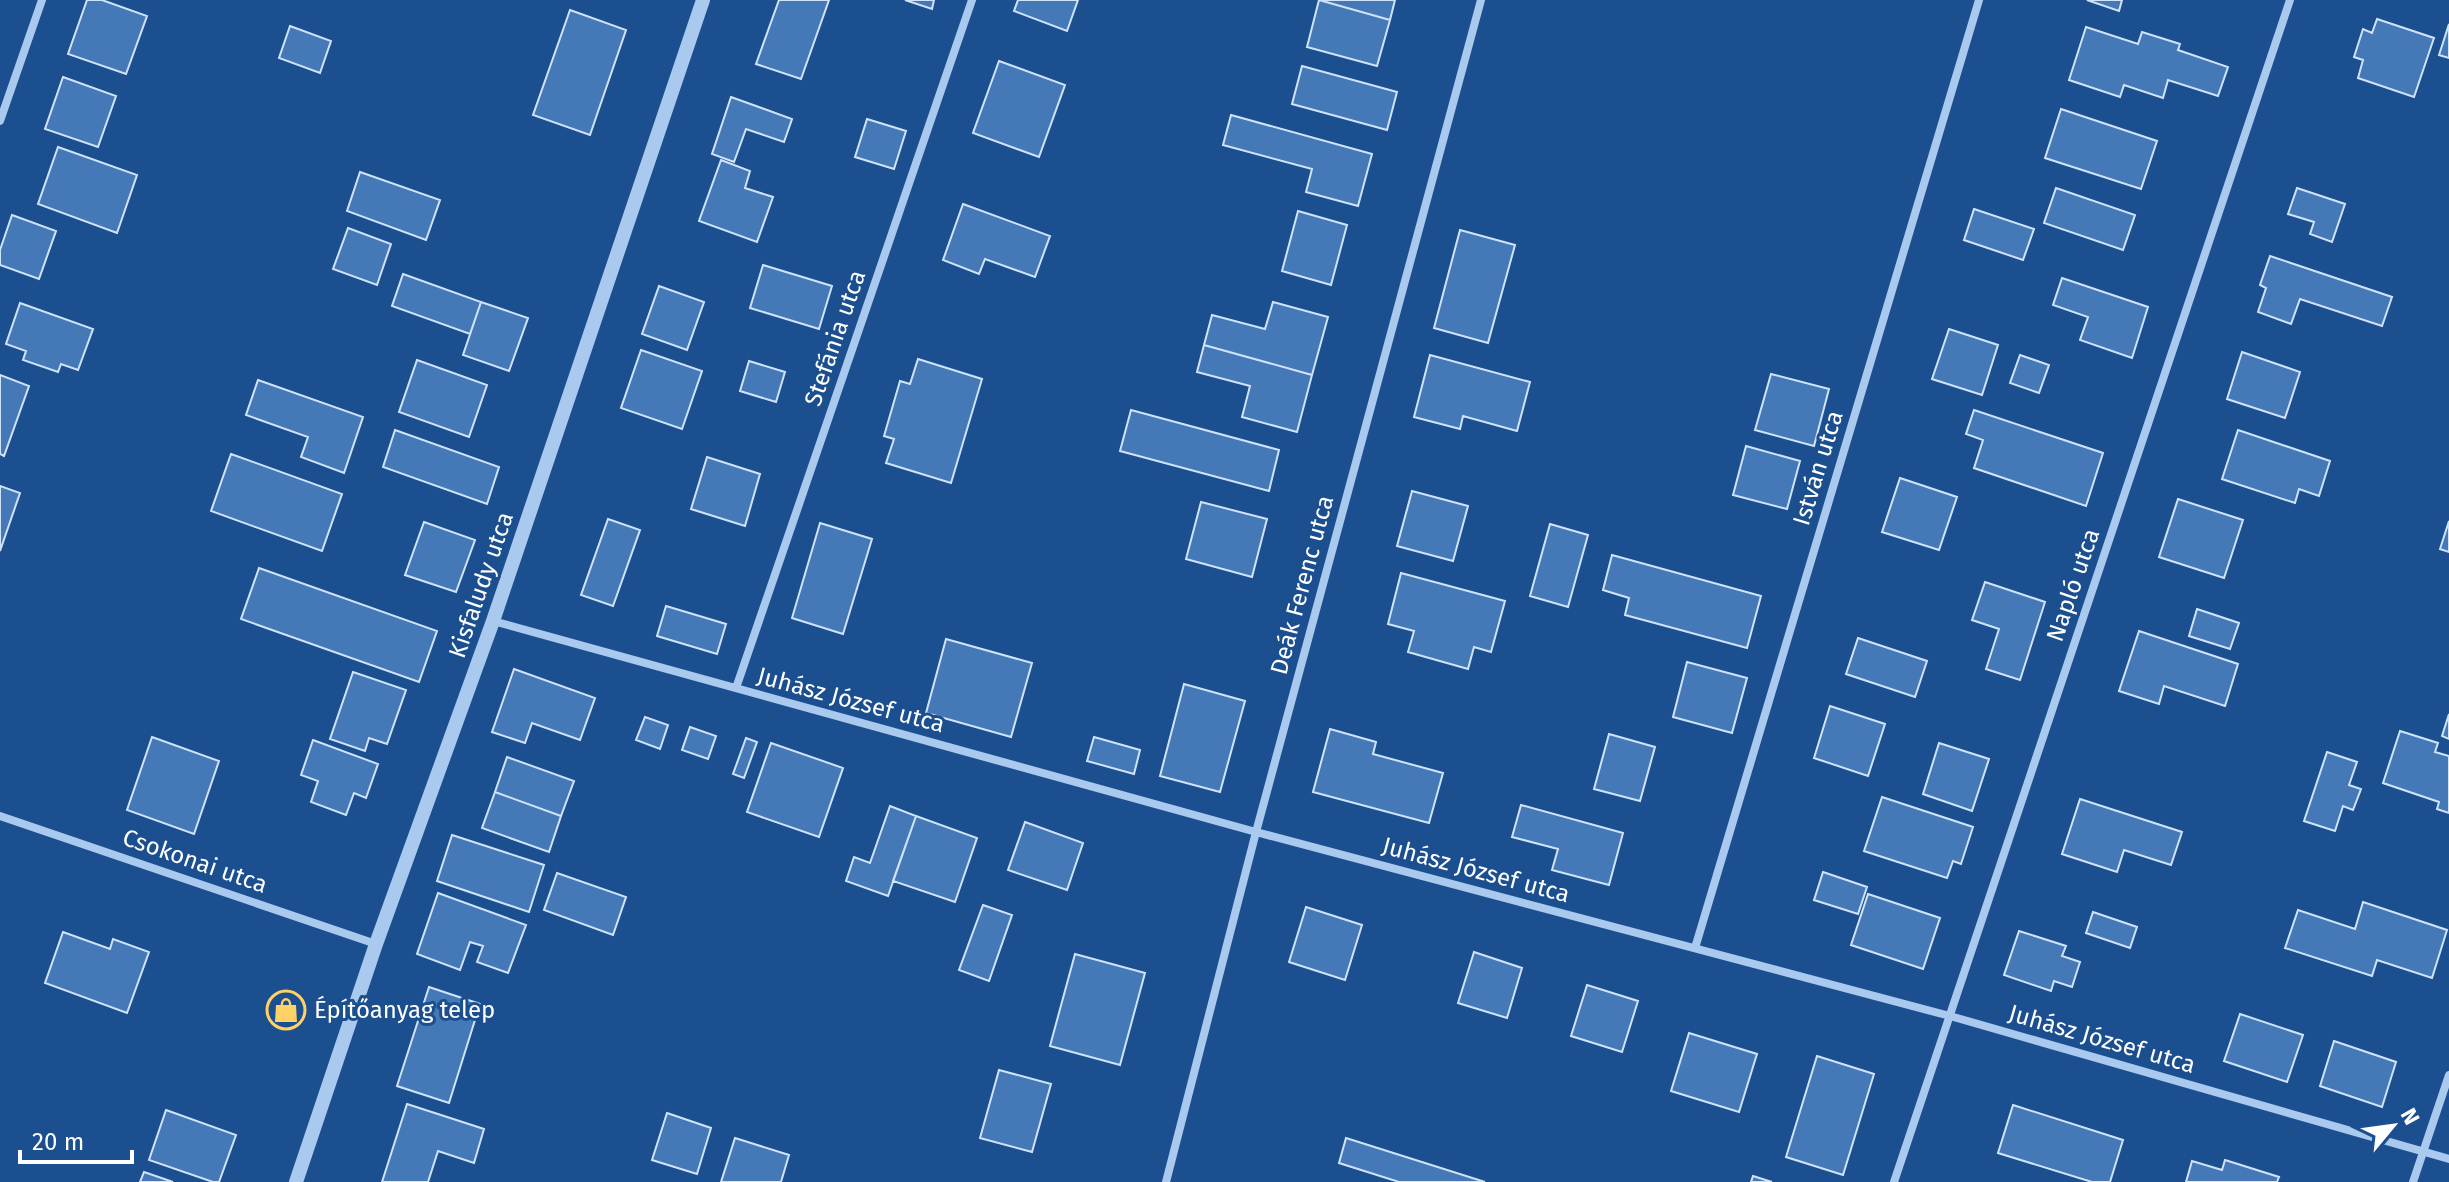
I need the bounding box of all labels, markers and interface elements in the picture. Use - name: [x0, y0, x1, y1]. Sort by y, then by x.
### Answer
- street label: Stefánia utca: [799, 266, 871, 410]
- street label: István utca: [1787, 407, 1849, 529]
- street label: Deák Ferenc utca: [1265, 492, 1339, 678]
- street label: Kisfaludy utca: [443, 508, 519, 662]
- street label: Napló utca: [2041, 525, 2105, 645]
- street label: Juhász József utca: [754, 662, 948, 738]
- street label: Csokonai utca: [119, 823, 271, 899]
- street label: Juhász József utca: [1379, 832, 1573, 908]
- shop icon: Építőanyag telep: [265, 989, 307, 1031]
- place label: Építőanyag telep: [314, 995, 495, 1024]
- street label: Juhász József utca: [2005, 999, 2199, 1079]
- north arrow: [2353, 1086, 2433, 1166]
- text: N: [2395, 1104, 2425, 1129]
- scale bar: [20, 1114, 132, 1164]
- text: 20 m: [32, 1128, 84, 1156]

